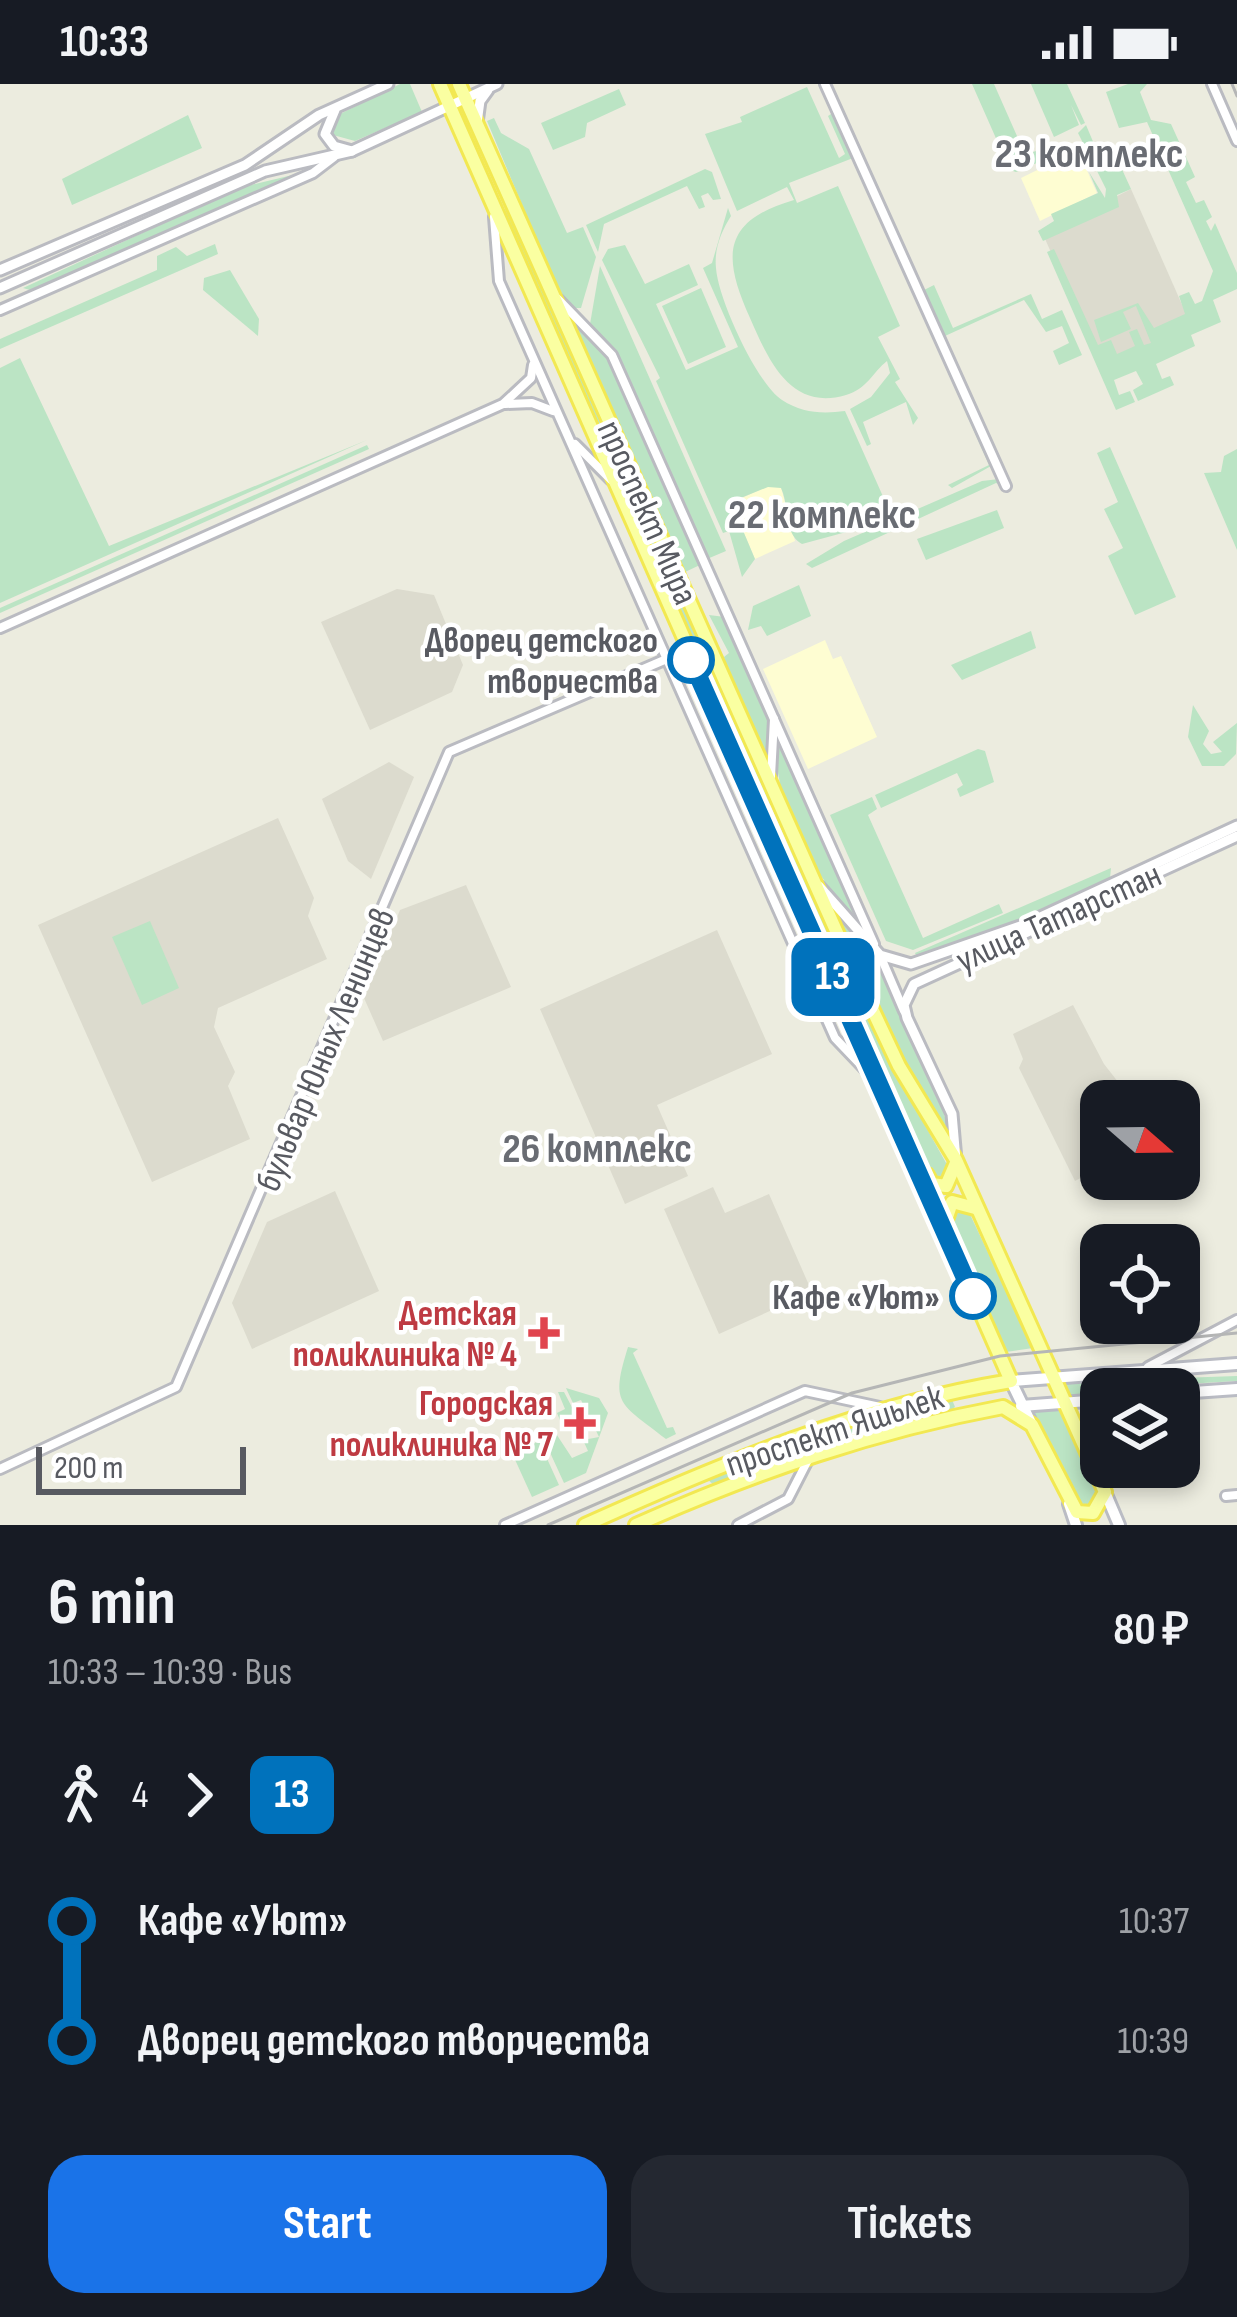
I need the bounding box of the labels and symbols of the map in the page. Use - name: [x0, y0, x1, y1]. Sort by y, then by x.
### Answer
- district label: 23 комплекс: [995, 129, 1183, 180]
- street label: проспект Мира: [587, 414, 706, 612]
- district label: 22 комплекс: [728, 490, 916, 541]
- place label: Дворец детского творчества: [425, 620, 658, 704]
- marker: Дворец детского творчества: [669, 638, 713, 682]
- street label: улица Татарстан: [950, 854, 1168, 983]
- street label: бульвар Юных Ленинцев: [247, 902, 405, 1198]
- line badge: 13: [779, 938, 887, 1016]
- north arrow: [1080, 1080, 1200, 1200]
- district label: 26 комплекс: [502, 1124, 692, 1175]
- marker: Кафе «Уют»: [951, 1274, 995, 1318]
- place label: Кафе «Уют»: [772, 1277, 940, 1320]
- place label: Детская поликлиника № 4: [293, 1293, 517, 1377]
- marker: Детская поликлиника № 4: [528, 1317, 560, 1349]
- street label: проспект Яшьлек: [721, 1376, 949, 1487]
- place label: Городская поликлиника № 7: [330, 1383, 553, 1467]
- marker: Городская поликлиника № 7: [564, 1407, 596, 1439]
- scale bar: [36, 1441, 246, 1494]

